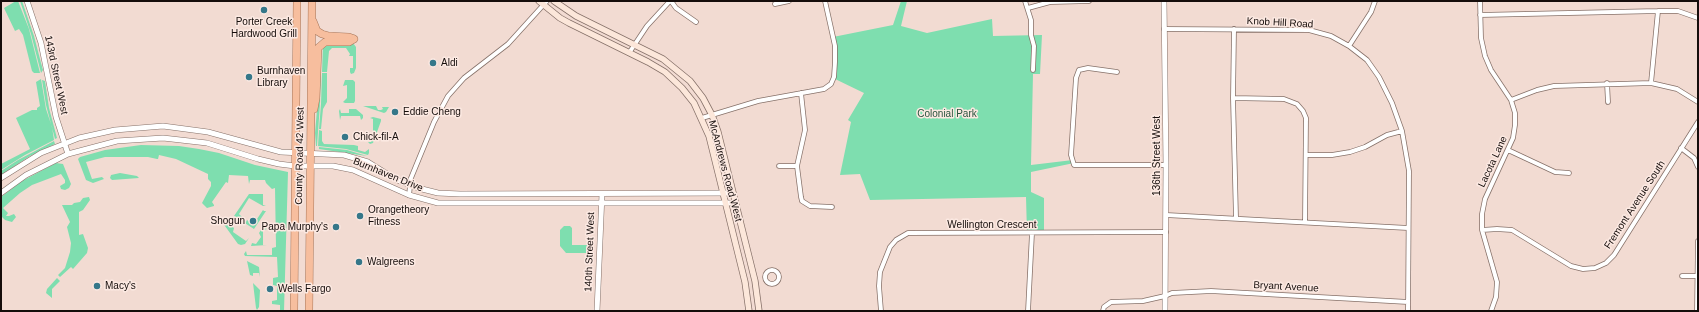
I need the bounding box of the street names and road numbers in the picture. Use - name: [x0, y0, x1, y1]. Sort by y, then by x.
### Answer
- street label: Knob Hill Road: [1246, 15, 1314, 31]
- street label: 143rd Street West: [42, 34, 70, 116]
- street label: County Road 42 West: [293, 107, 307, 205]
- street label: 136th Street West: [1151, 116, 1163, 196]
- street label: McAndrews Road West: [706, 119, 744, 223]
- street label: Lacota Lane: [1476, 135, 1510, 189]
- street label: Burnhaven Drive: [351, 155, 425, 195]
- street label: Fremont Avenue South: [1602, 159, 1668, 251]
- street label: 140th Street West: [583, 212, 597, 292]
- street label: Wellington Crescent: [947, 219, 1037, 231]
- street label: Bryant Avenue: [1253, 279, 1319, 295]

